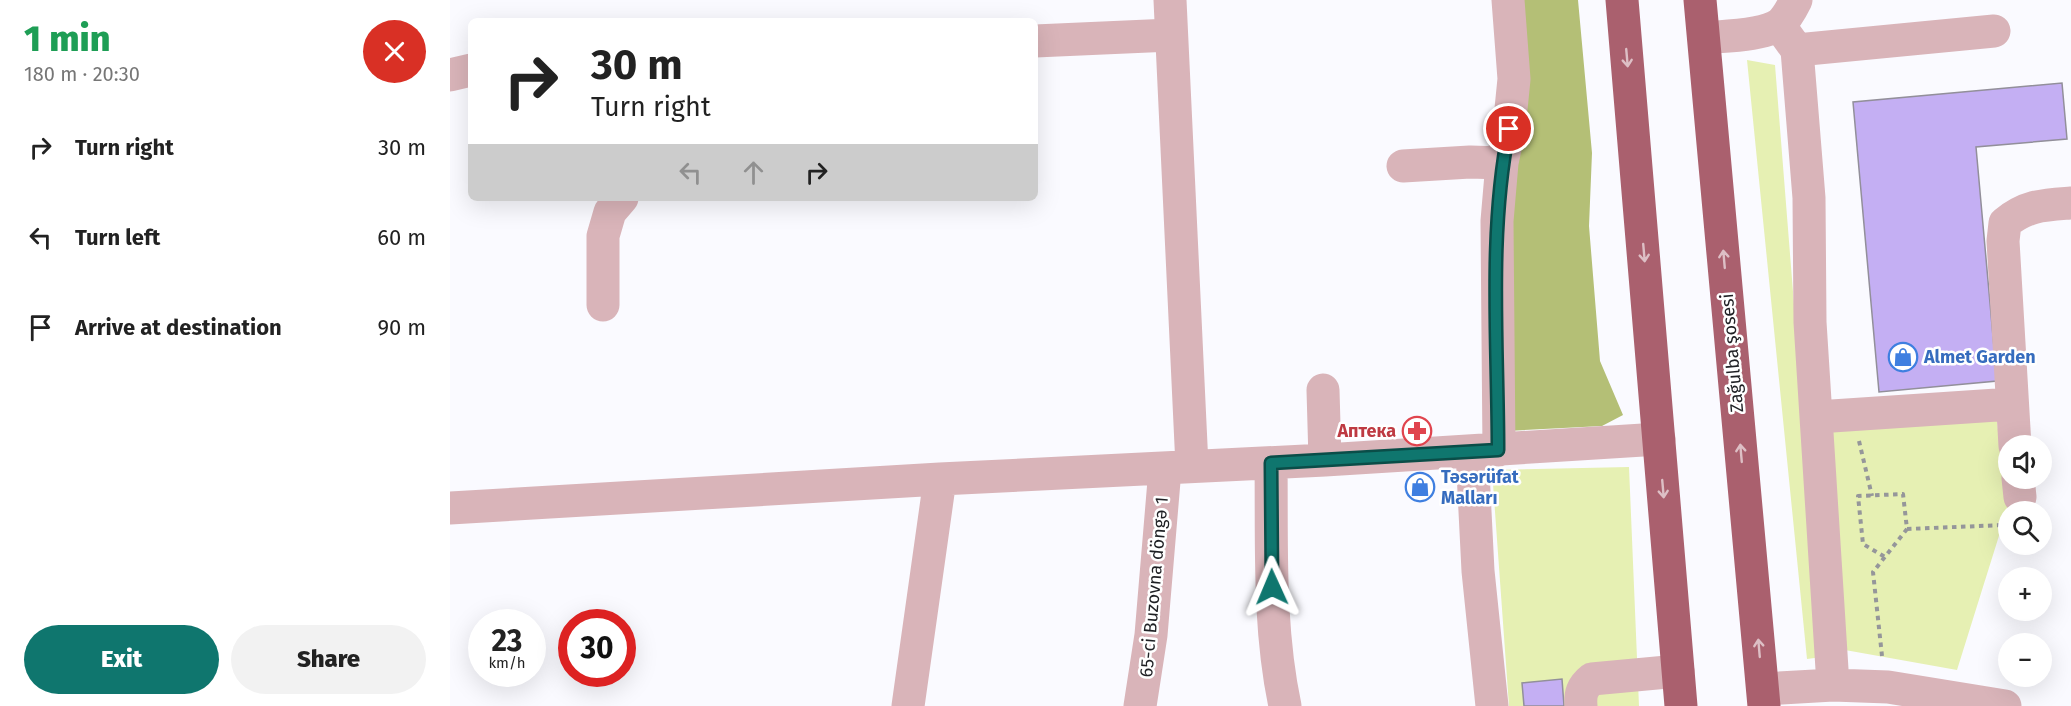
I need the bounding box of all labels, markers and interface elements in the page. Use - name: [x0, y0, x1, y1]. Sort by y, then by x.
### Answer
- text: 1 min: [24, 17, 110, 61]
- button: close: [363, 20, 426, 83]
- text: 30 m: [591, 40, 683, 90]
- icon: right: [492, 42, 570, 120]
- one-way arrow: [1622, 48, 1633, 68]
- text: 180 m · 20:30: [24, 62, 140, 86]
- text: Turn right: [591, 91, 711, 123]
- pin: [1483, 103, 1534, 154]
- icon: arrive: [1492, 112, 1525, 145]
- icon: right: [24, 131, 57, 164]
- text: Turn right: [75, 134, 174, 161]
- text: 30 m: [378, 134, 426, 161]
- icon: left: [674, 156, 707, 189]
- icon: ahead: [737, 156, 770, 189]
- icon: right: [800, 156, 833, 189]
- icon: left: [24, 221, 57, 254]
- text: Turn left: [75, 224, 160, 251]
- text: 60 m: [377, 224, 426, 251]
- one-way arrow: [1639, 242, 1650, 262]
- one-way arrow: [1718, 250, 1729, 270]
- street label: Zağulba şosesi: [1716, 293, 1748, 413]
- icon: arrive: [24, 311, 57, 344]
- text: Arrive at destination: [75, 314, 282, 341]
- text: 90 m: [377, 314, 426, 341]
- shop icon: Almet Garden: [1887, 341, 1919, 373]
- place label: Almet Garden: [1923, 346, 2036, 368]
- pharmacy icon: Аптека: [1401, 415, 1433, 447]
- place label: Аптека: [1336, 420, 1396, 442]
- map controls: [1998, 435, 2052, 687]
- button: sound: [1998, 435, 2052, 489]
- one-way arrow: [1735, 444, 1746, 464]
- place label: Təsərüfat Malları: [1441, 466, 1520, 509]
- shop icon: Təsərüfat Malları: [1404, 471, 1436, 503]
- one-way arrow: [1658, 478, 1669, 498]
- street label: 65-ci Buzovna döngə 1: [1135, 496, 1173, 678]
- button: search: [1998, 501, 2052, 555]
- position arrow: [1240, 555, 1304, 619]
- button: +: [1998, 567, 2052, 621]
- speed limit sign: 30: [558, 609, 636, 687]
- text: 23: [492, 623, 522, 659]
- button: Exit: [24, 625, 219, 694]
- button: Share: [231, 625, 426, 694]
- button: −: [1998, 633, 2052, 687]
- one-way arrow: [1753, 638, 1764, 658]
- text: km/h: [488, 654, 526, 672]

